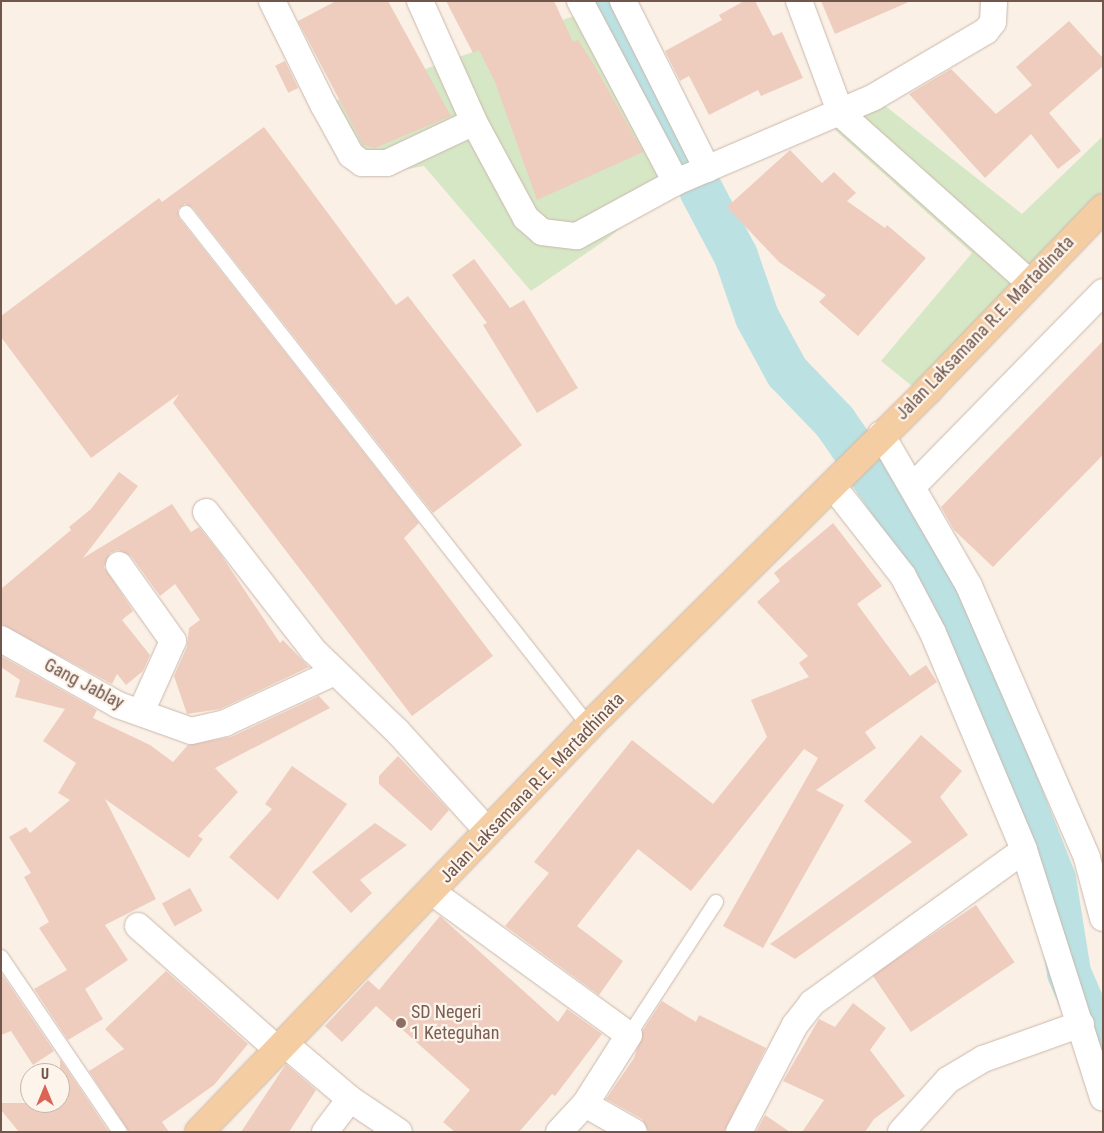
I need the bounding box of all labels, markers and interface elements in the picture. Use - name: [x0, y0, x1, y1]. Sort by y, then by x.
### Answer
- street label: Jalan Laksamana R.E. Martadinata: [891, 232, 1079, 424]
- street label: Gang Jablay: [40, 654, 128, 714]
- street label: Jalan Laksamana R.E. Martadhinata: [435, 688, 629, 888]
- place label: SD Negeri 1 Keteguhan: [411, 1002, 499, 1044]
- marker: SD Negeri 1 Keteguhan: [395, 1017, 407, 1029]
- north arrow: [20, 1063, 70, 1113]
- text: U: [41, 1066, 49, 1082]

